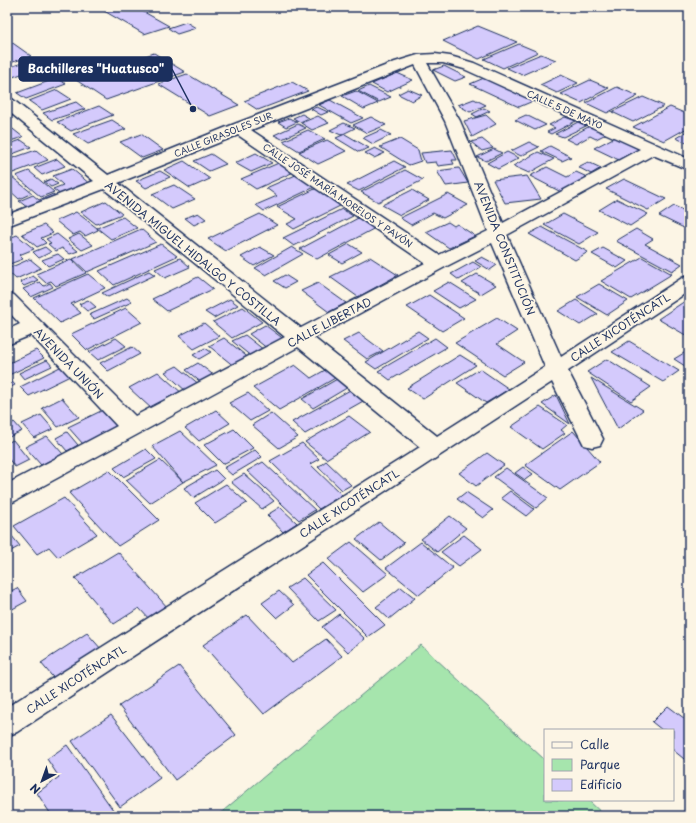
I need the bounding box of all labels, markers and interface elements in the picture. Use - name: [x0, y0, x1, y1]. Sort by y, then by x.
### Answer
- callout: Bachilleres "Huatusco": [19, 57, 172, 81]
- text: Bachilleres "Huatusco": [28, 59, 164, 77]
- street label: CALLE 5 DE MAYO: [525, 86, 605, 132]
- street label: CALLE GIRASOLES SUR: [172, 108, 275, 160]
- street label: CALLE JOSÉ MARÍA MORELOS Y PAVÓN: [260, 139, 416, 251]
- street label: AVENIDA MIGUEL HIDALGO Y COSTILLA: [101, 177, 285, 329]
- street label: AVENIDA CONSTITUCIÓN: [470, 178, 540, 318]
- street label: CALLE XICOTÉNCATL: [567, 288, 674, 366]
- street label: CALLE LIBERTAD: [284, 293, 374, 351]
- street label: AVENIDA UNIÓN: [30, 324, 108, 402]
- street label: CALLE XICOTÉNCATL: [296, 464, 403, 542]
- street label: CALLE XICOTÉNCATL: [23, 640, 130, 718]
- legend: [544, 729, 674, 801]
- text: Calle: [580, 735, 610, 753]
- text: Parque: [580, 755, 620, 773]
- north arrow: [22, 761, 62, 801]
- text: Edificio: [580, 775, 622, 793]
- text: N: [26, 779, 44, 798]

